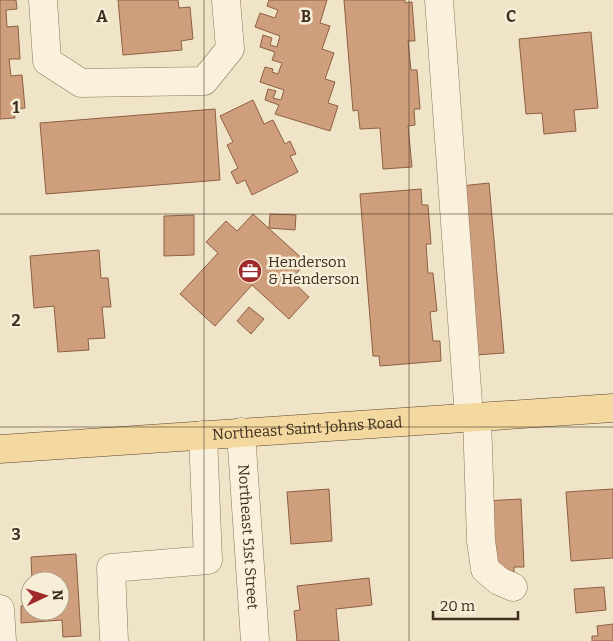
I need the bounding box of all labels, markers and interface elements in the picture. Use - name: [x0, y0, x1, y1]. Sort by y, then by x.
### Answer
- text: A: [96, 7, 108, 26]
- text: B: [301, 7, 311, 26]
- text: C: [506, 7, 516, 26]
- text: 1: [13, 98, 20, 117]
- place label: Henderson & Henderson: [268, 253, 360, 288]
- office icon: Henderson & Henderson: [237, 258, 263, 284]
- text: 2: [11, 311, 21, 330]
- street label: Northeast Saint Johns Road: [212, 413, 403, 444]
- street label: Northeast 51st Street: [234, 464, 262, 611]
- text: 3: [11, 525, 21, 544]
- north arrow: [20, 571, 70, 621]
- scale bar: [433, 588, 518, 620]
- text: N: [49, 589, 66, 601]
- text: 20 m: [440, 597, 476, 615]

